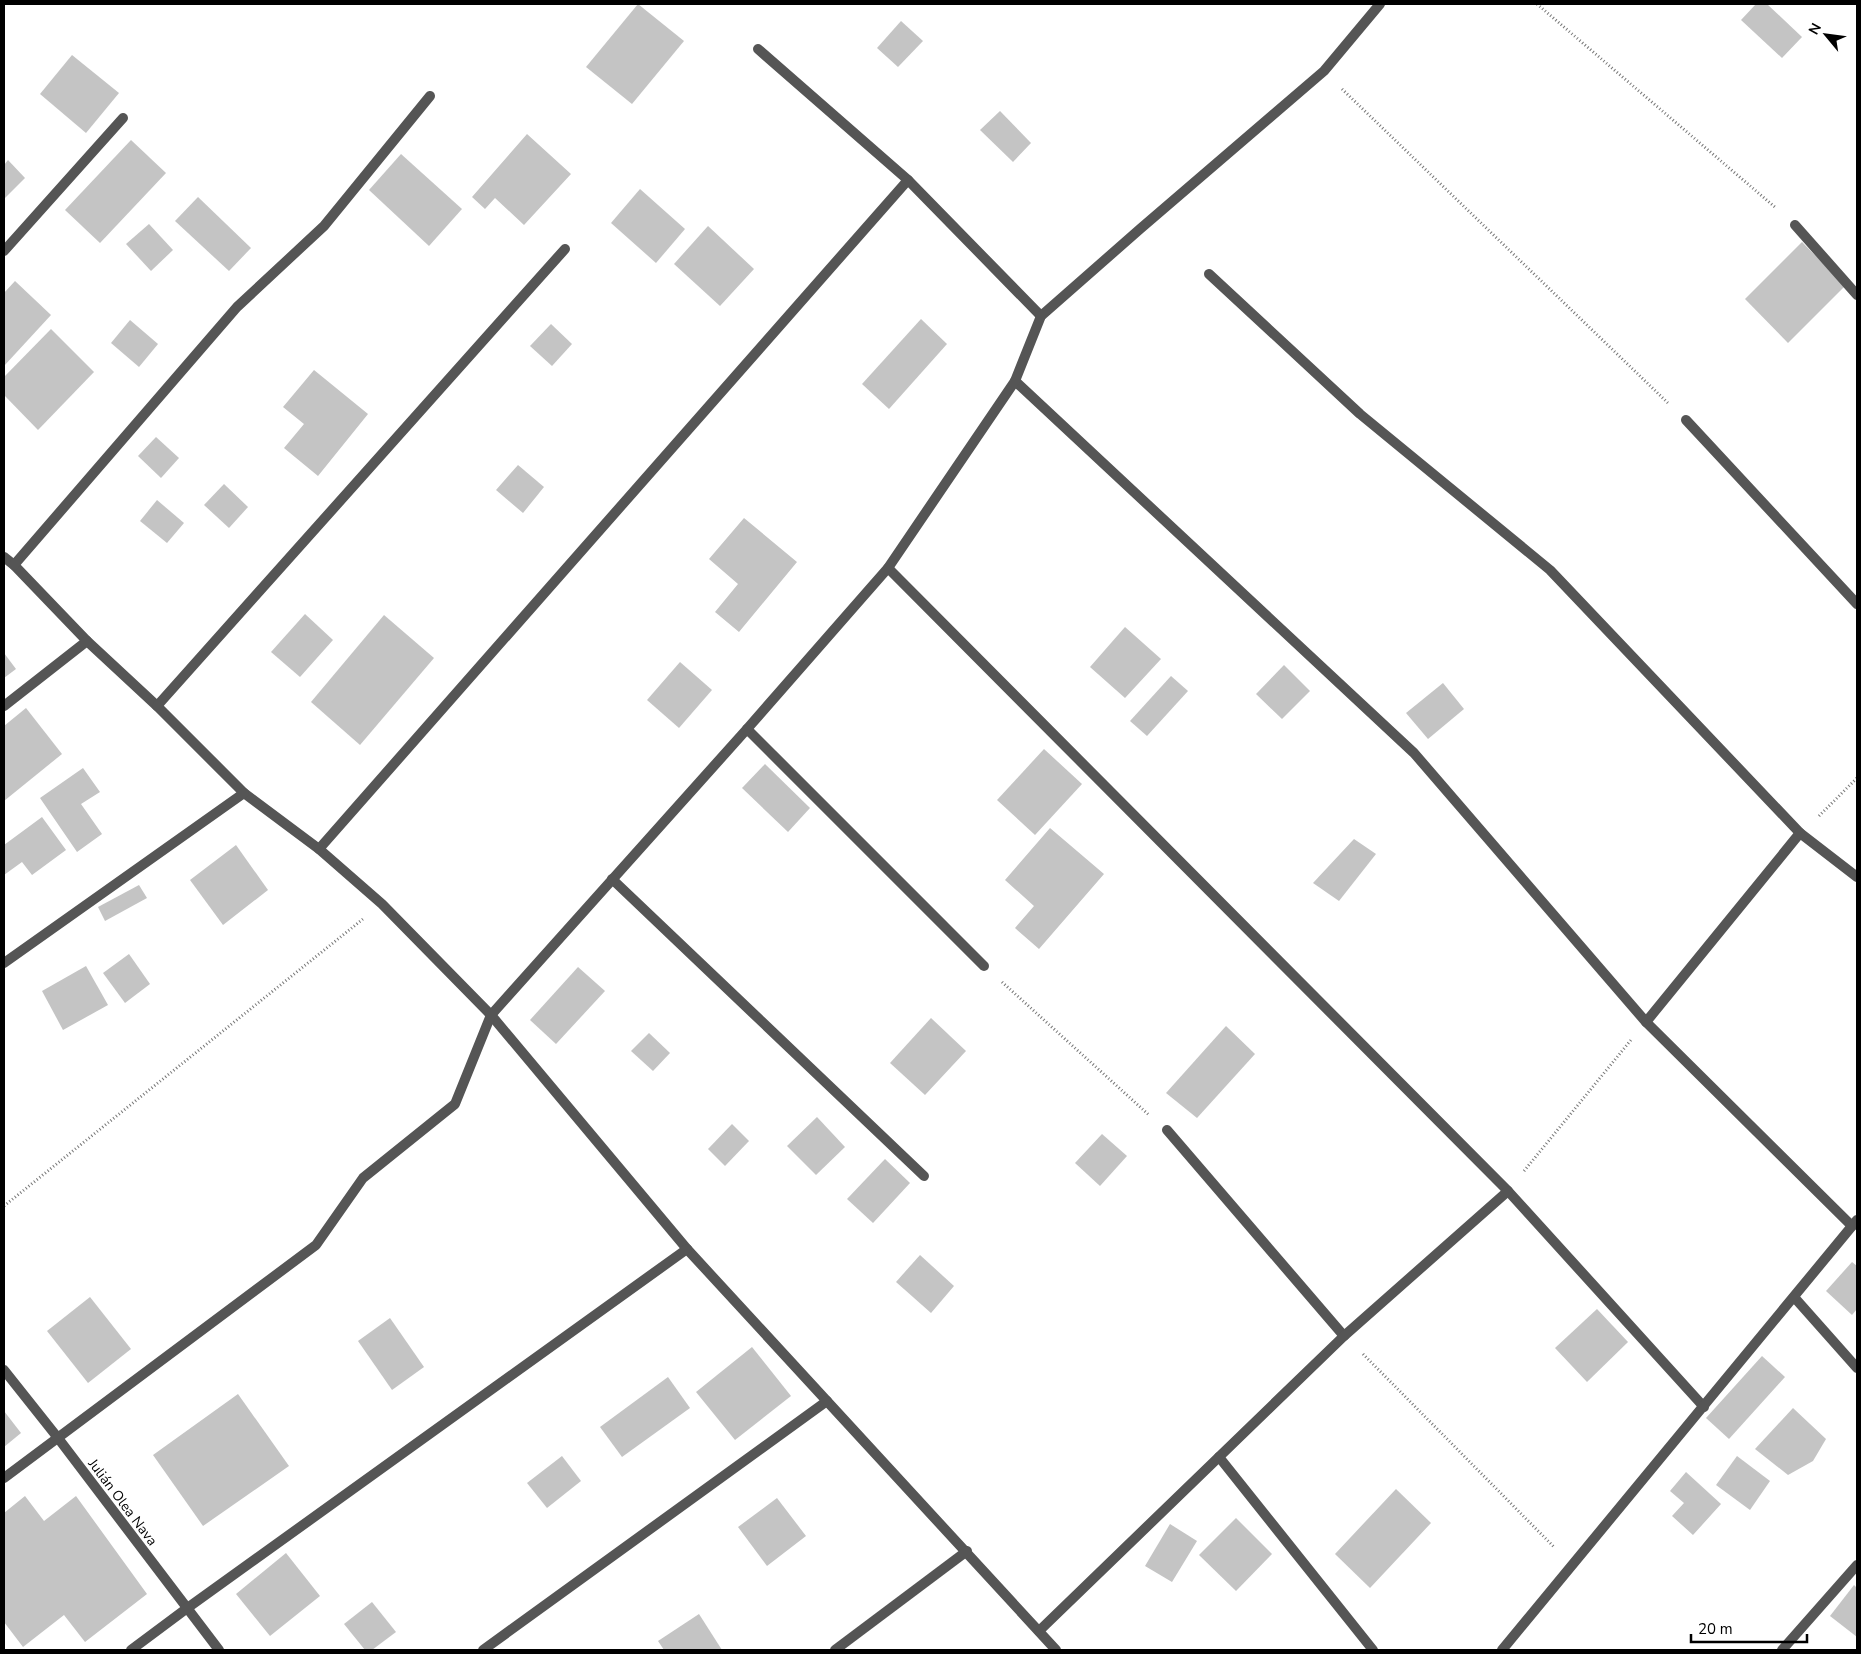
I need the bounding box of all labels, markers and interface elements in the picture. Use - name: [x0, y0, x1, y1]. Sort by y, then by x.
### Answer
- north arrow: [1801, 10, 1851, 60]
- text: N: [1804, 20, 1826, 38]
- street label: Julián Olea Nava: [83, 1454, 162, 1550]
- scale bar: [1691, 1612, 1807, 1644]
- text: 20 m: [1698, 1619, 1733, 1639]

